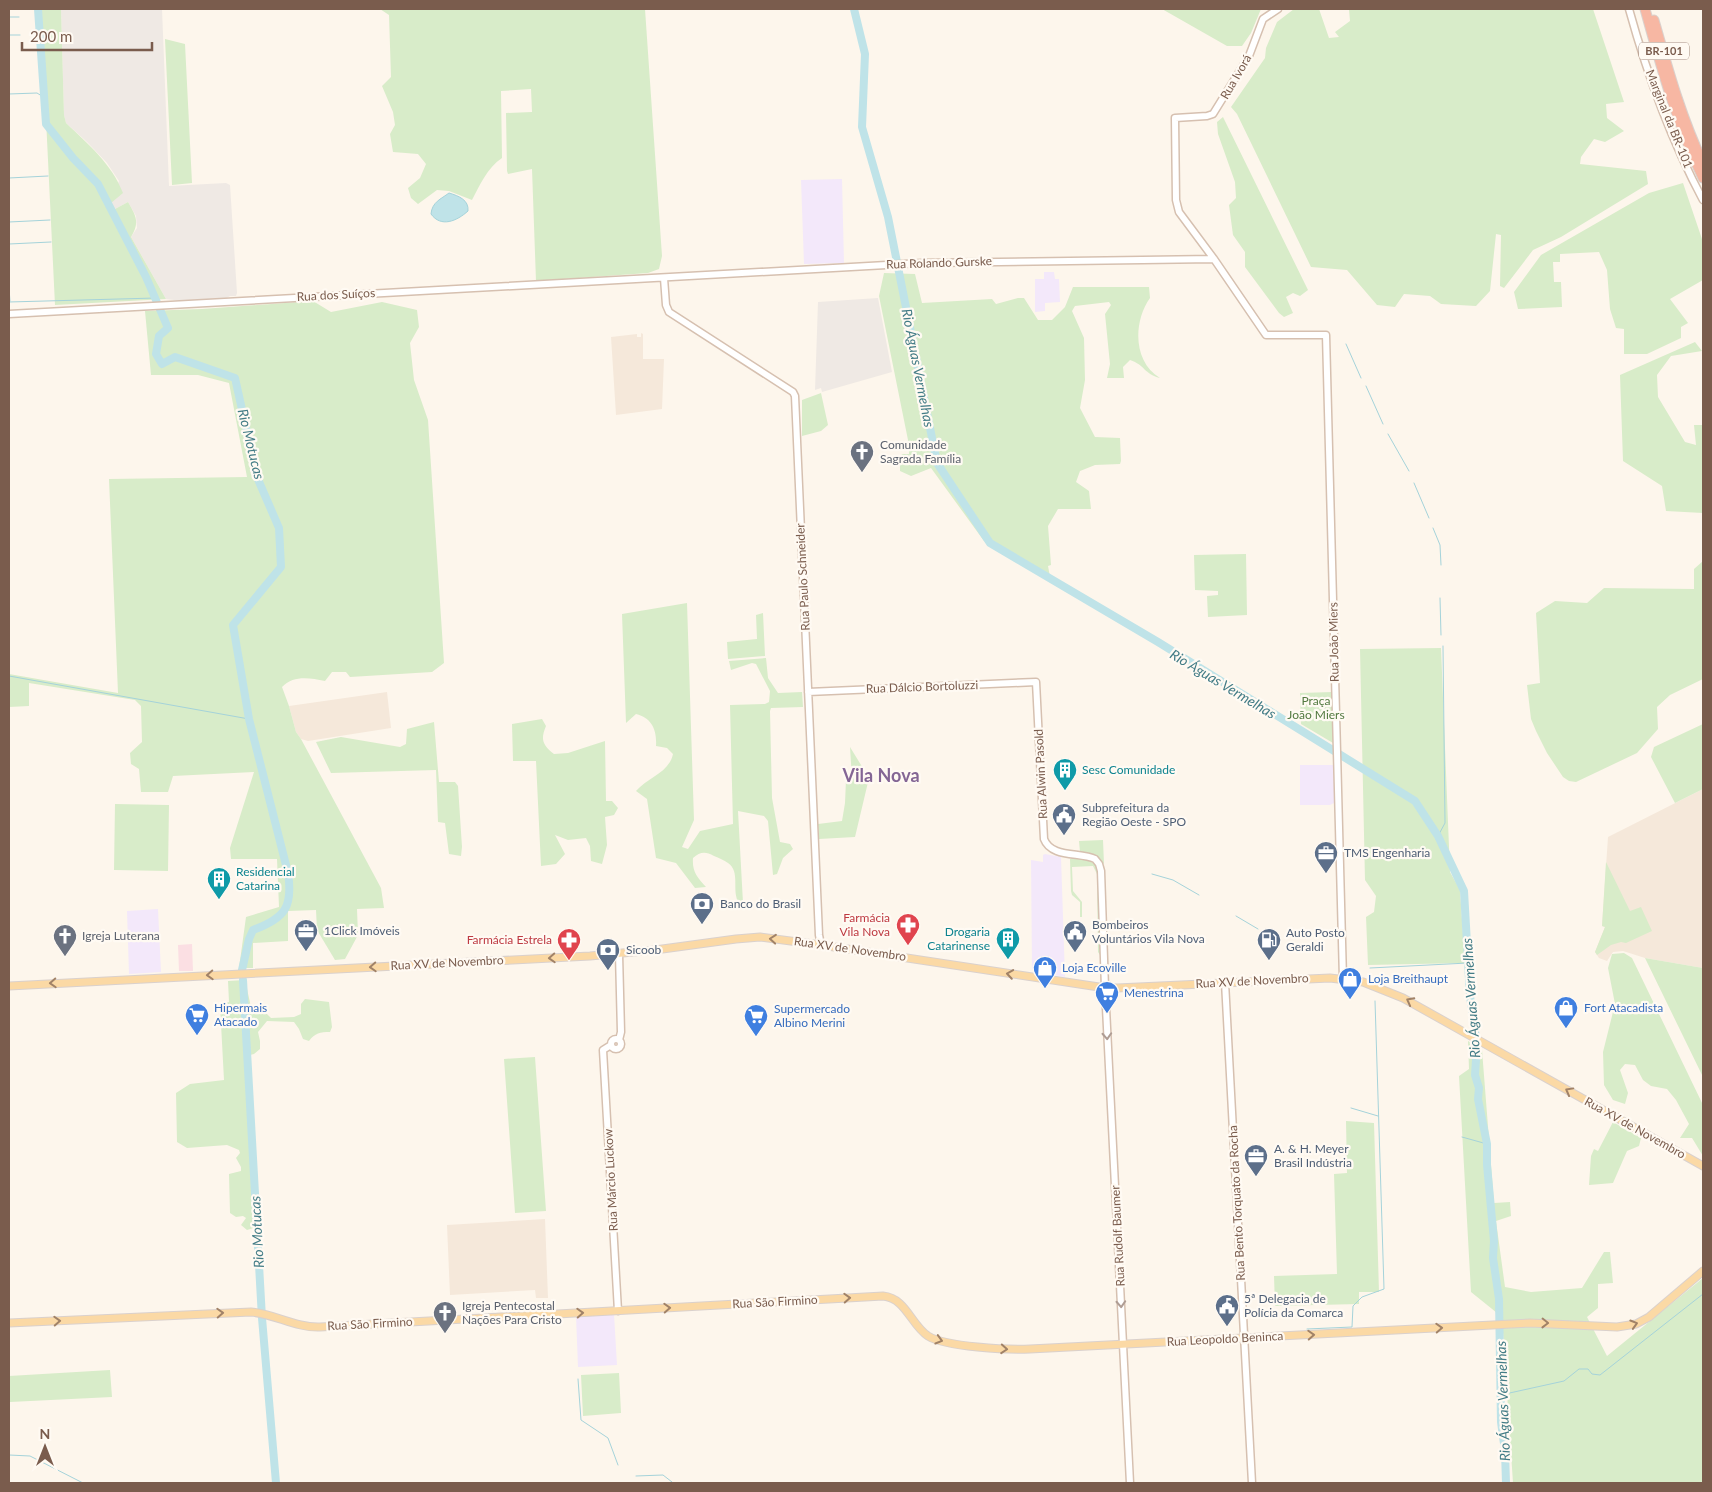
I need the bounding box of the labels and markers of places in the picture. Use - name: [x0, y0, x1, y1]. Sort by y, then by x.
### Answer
- place label: Comunidade Sagrada Família: [880, 437, 961, 466]
- church icon: Comunidade Sagrada Família: [849, 439, 875, 473]
- building icon: Sesc Comunidade: [1052, 757, 1078, 791]
- place label: Sesc Comunidade: [1082, 762, 1175, 777]
- place label: Subprefeitura da Região Oeste - SPO: [1082, 800, 1186, 829]
- public building icon: Subprefeitura da Região Oeste - SPO: [1051, 802, 1077, 836]
- office icon: TMS Engenharia: [1313, 840, 1339, 874]
- place label: TMS Engenharia: [1344, 845, 1430, 860]
- place label: Residencial Catarina: [236, 864, 295, 893]
- building icon: Residencial Catarina: [206, 866, 232, 900]
- bank icon: Banco do Brasil: [689, 891, 715, 925]
- place label: Banco do Brasil: [720, 896, 801, 911]
- place label: Farmácia Vila Nova: [839, 910, 890, 939]
- pharmacy icon: Farmácia Vila Nova: [895, 912, 921, 946]
- place label: Bombeiros Voluntários Vila Nova: [1092, 917, 1205, 946]
- office icon: 1Click Imóveis: [293, 918, 319, 952]
- public building icon: Bombeiros Voluntários Vila Nova: [1062, 919, 1088, 953]
- church icon: Igreja Luterana: [52, 923, 78, 957]
- place label: 1Click Imóveis: [324, 923, 400, 938]
- place label: Drogaria Catarinense: [927, 924, 990, 953]
- place label: Auto Posto Geraldi: [1286, 925, 1345, 954]
- building icon: Drogaria Catarinense: [995, 926, 1021, 960]
- pharmacy icon: Farmácia Estrela: [556, 927, 582, 961]
- fuel station icon: Auto Posto Geraldi: [1256, 927, 1282, 961]
- place label: Igreja Luterana: [82, 928, 160, 943]
- place label: Farmácia Estrela: [467, 932, 552, 947]
- bank icon: Sicoob: [595, 937, 621, 971]
- place label: Sicoob: [626, 942, 662, 957]
- shop icon: Loja Ecoville: [1032, 955, 1058, 989]
- place label: Loja Ecoville: [1062, 960, 1126, 975]
- shop icon: Loja Breithaupt: [1337, 966, 1363, 1000]
- place label: Loja Breithaupt: [1368, 971, 1449, 986]
- supermarket icon: Menestrina: [1094, 980, 1120, 1014]
- place label: Menestrina: [1124, 985, 1184, 1000]
- shop icon: Fort Atacadista: [1553, 995, 1579, 1029]
- place label: Hipermais Atacado: [214, 1000, 267, 1029]
- place label: Fort Atacadista: [1584, 1000, 1663, 1015]
- place label: Supermercado Albino Merini: [774, 1001, 850, 1030]
- supermarket icon: Hipermais Atacado: [184, 1002, 210, 1036]
- supermarket icon: Supermercado Albino Merini: [743, 1003, 769, 1037]
- place label: A. & H. Meyer Brasil Indústria: [1274, 1141, 1352, 1170]
- office icon: A. & H. Meyer Brasil Indústria: [1243, 1143, 1269, 1177]
- place label: 5ª Delegacia de Polícia da Comarca: [1244, 1291, 1343, 1320]
- public building icon: 5ª Delegacia de Polícia da Comarca: [1214, 1293, 1240, 1327]
- place label: Igreja Pentecostal Nações Para Cristo: [462, 1298, 562, 1327]
- church icon: Igreja Pentecostal Nações Para Cristo: [432, 1300, 458, 1334]

